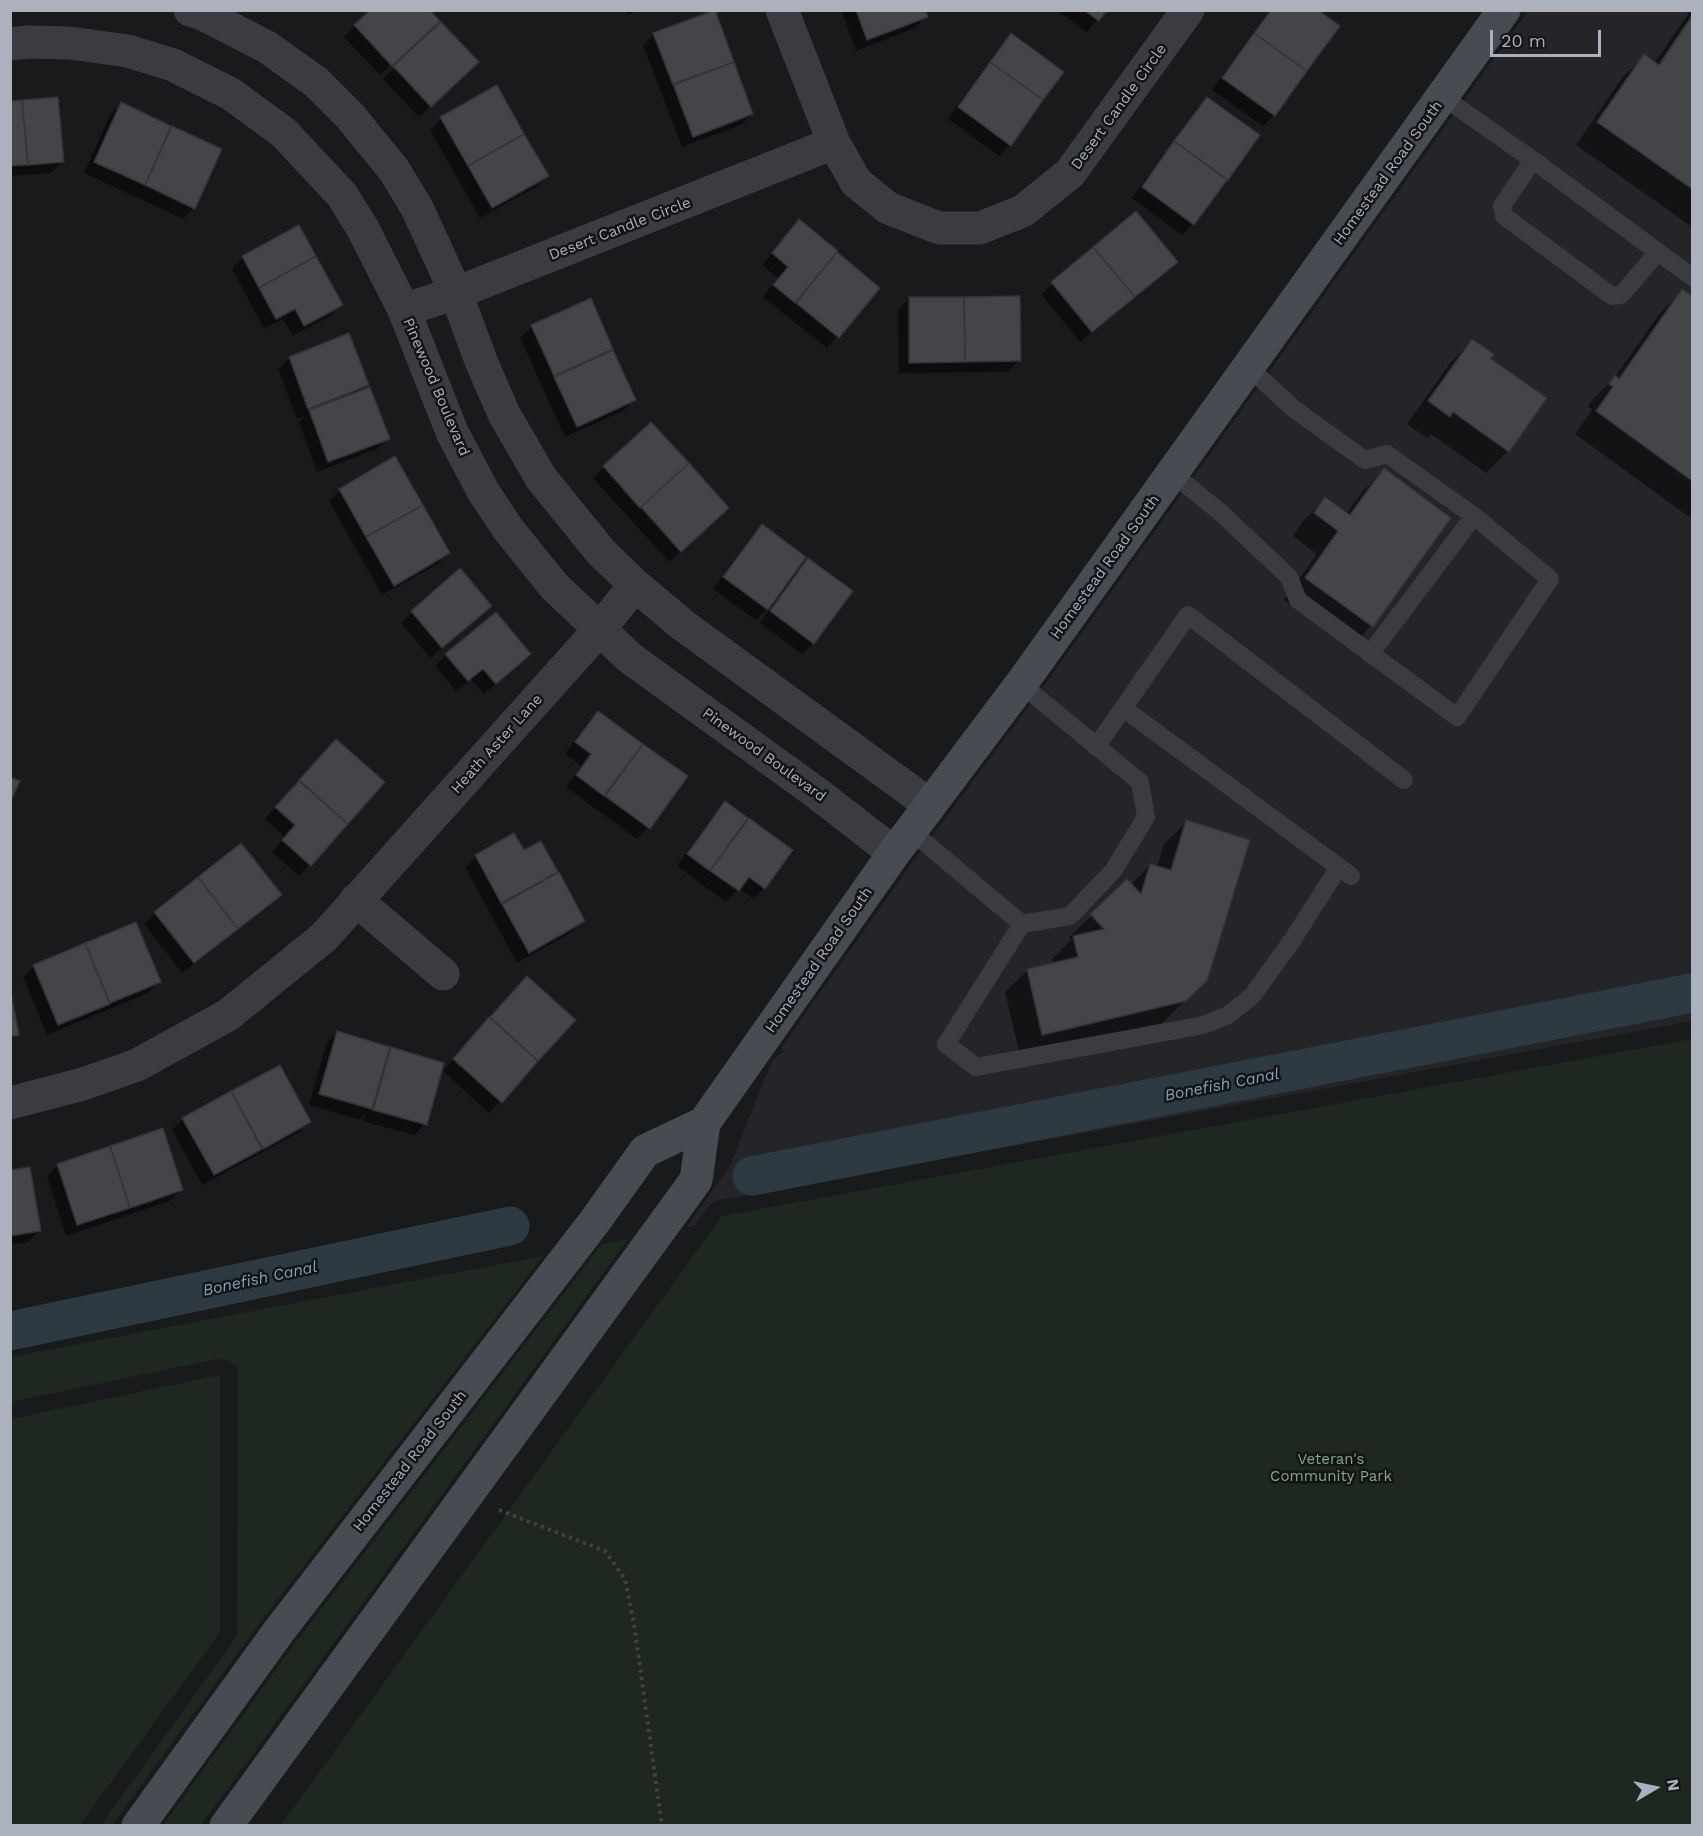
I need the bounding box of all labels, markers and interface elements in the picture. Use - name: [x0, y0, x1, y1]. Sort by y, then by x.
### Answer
- scale bar: [1493, 18, 1604, 56]
- text: 20 m: [1501, 30, 1546, 51]
- street label: Desert Candle Circle: [1067, 41, 1171, 173]
- street label: Homestead Road South: [1330, 97, 1446, 249]
- street label: Desert Candle Circle: [546, 194, 694, 264]
- street label: Pinewood Boulevard: [399, 315, 473, 459]
- street label: Homestead Road South: [1047, 491, 1163, 643]
- street label: Heath Aster Lane: [448, 691, 546, 797]
- street label: Pinewood Boulevard: [699, 704, 829, 806]
- street label: Homestead Road South: [762, 884, 876, 1036]
- water label: Bonefish Canal: [1163, 1064, 1281, 1106]
- water label: Bonefish Canal: [201, 1257, 319, 1301]
- street label: Homestead Road South: [349, 1387, 471, 1535]
- park label: Veteran's Community Park: [1270, 1451, 1392, 1486]
- north arrow: [1625, 1758, 1685, 1818]
- text: N: [1663, 1778, 1684, 1792]

